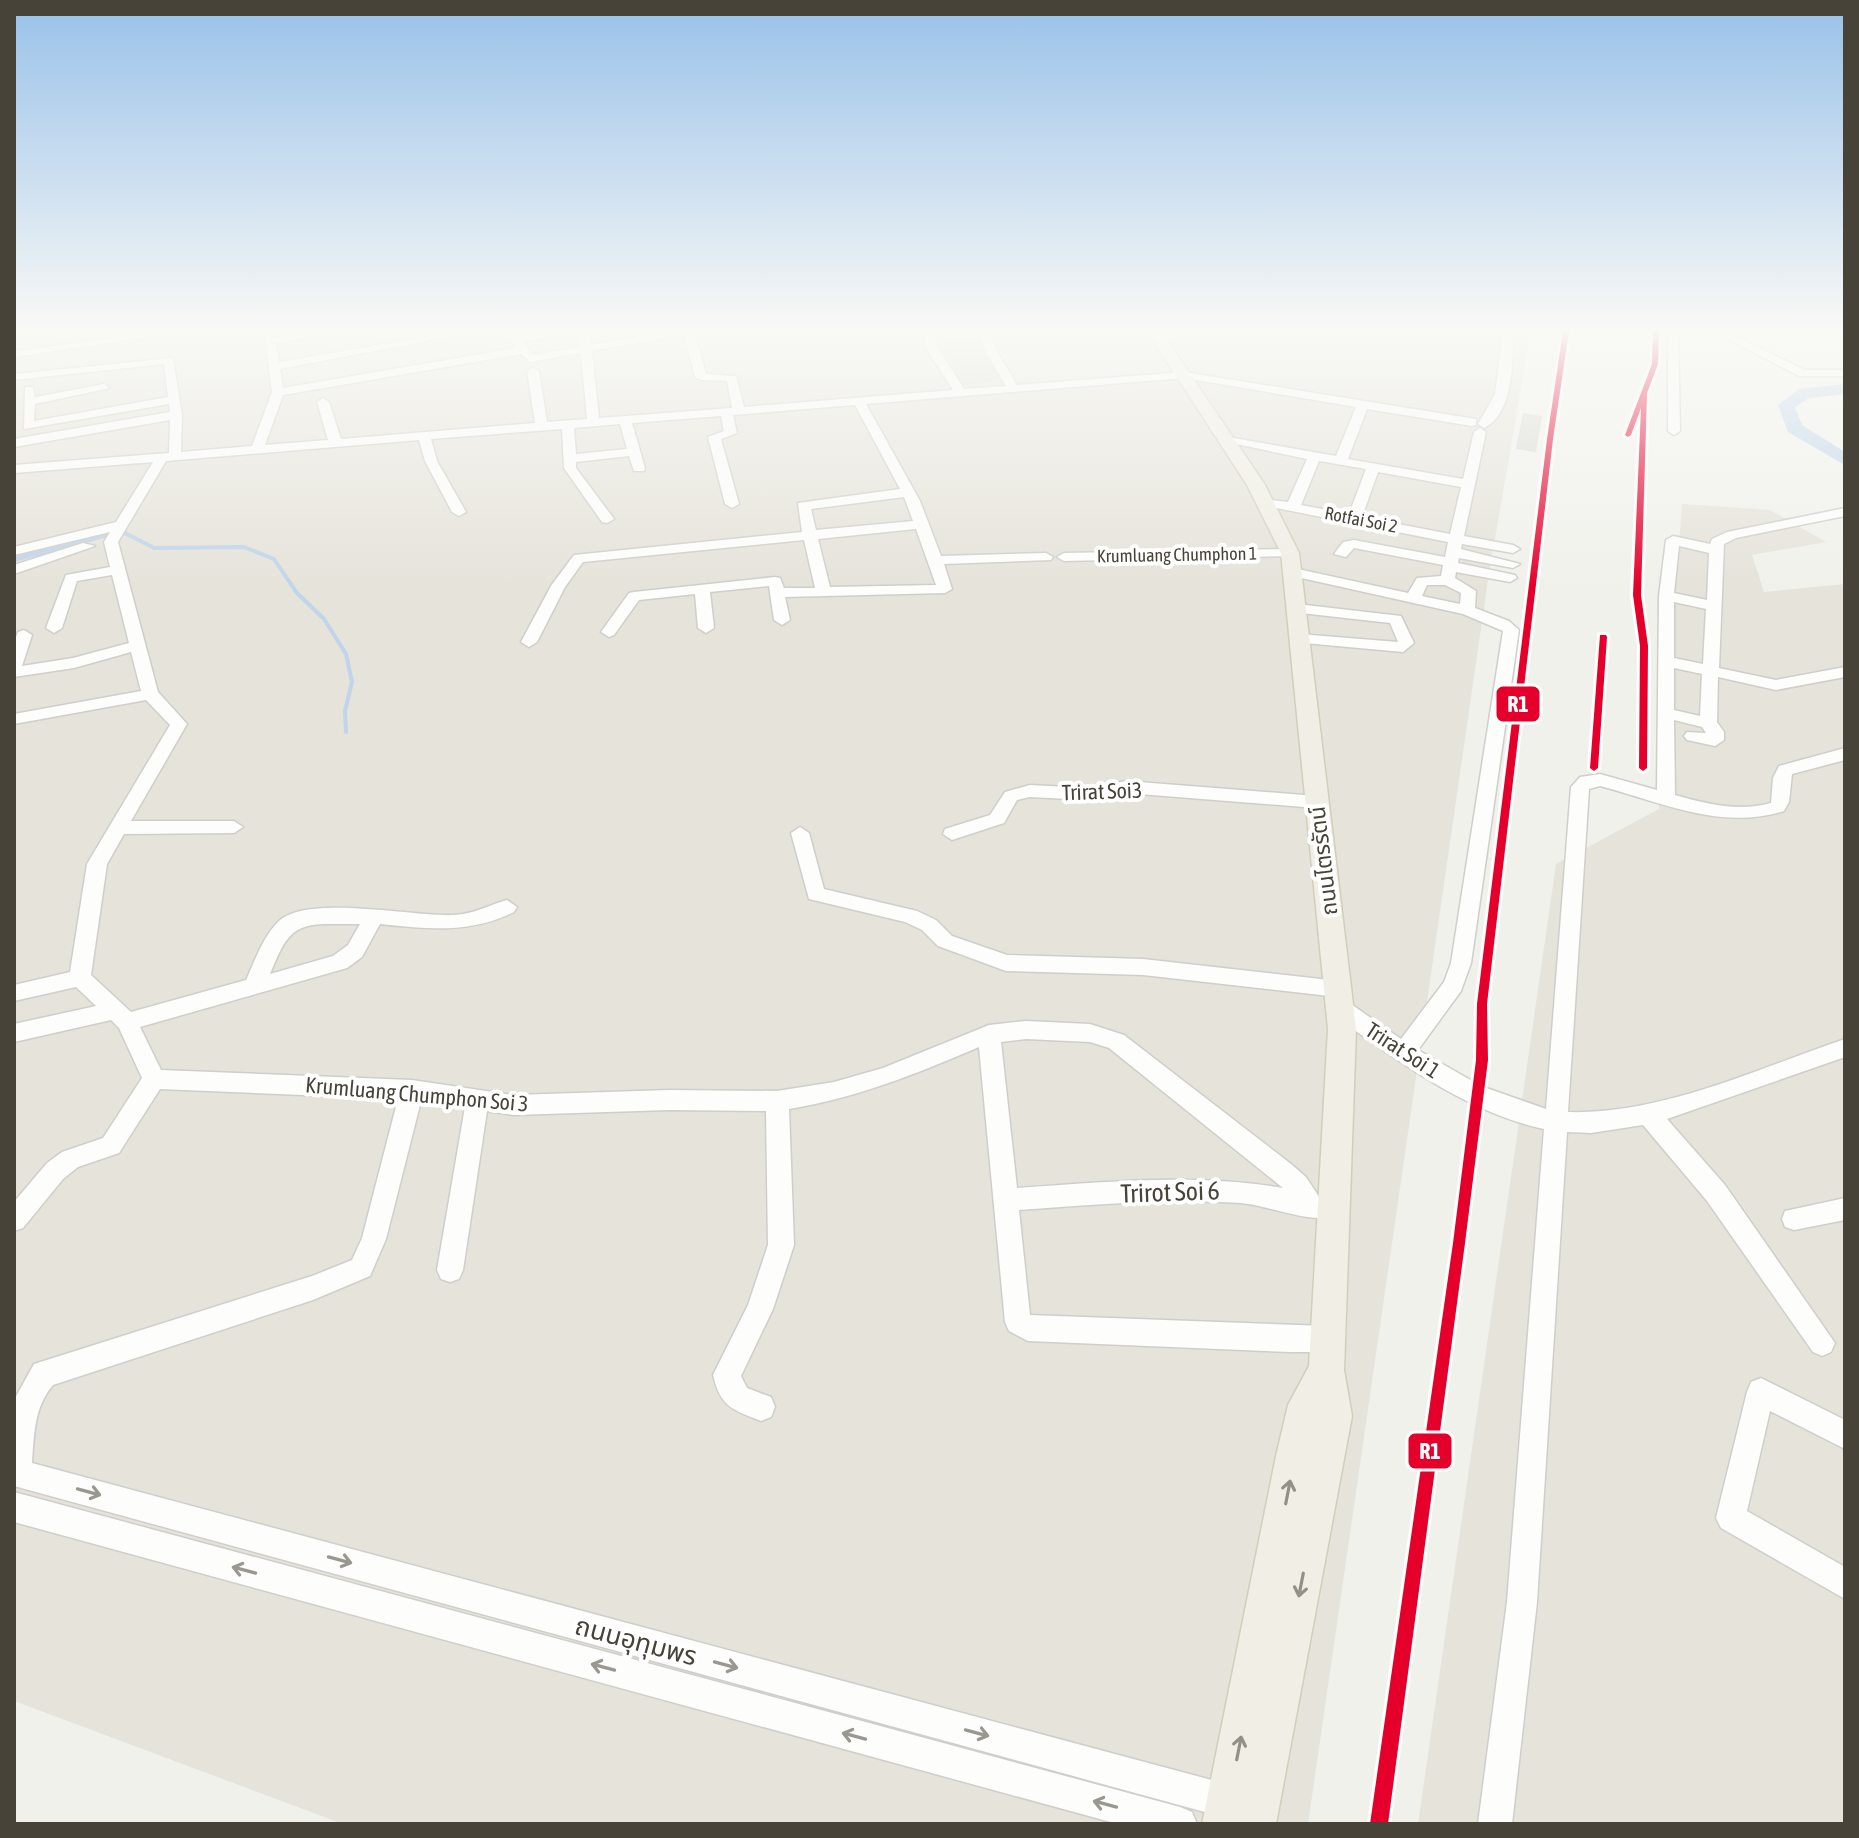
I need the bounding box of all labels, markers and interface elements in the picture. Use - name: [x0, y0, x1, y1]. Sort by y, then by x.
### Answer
- street label: Rotfai Soi 2: [1323, 502, 1399, 537]
- street label: Krumluang Chumphon 1: [1097, 543, 1257, 566]
- line badge: R1: [1495, 685, 1541, 723]
- text: R1: [1507, 691, 1529, 717]
- street label: Trirat Soi3: [1061, 777, 1143, 805]
- street label: ถนนไตรรัตน์: [1303, 805, 1343, 917]
- street label: Trirat Soi 1: [1361, 1016, 1445, 1084]
- street label: Krumluang Chumphon Soi 3: [304, 1071, 530, 1117]
- street label: Trirot Soi 6: [1120, 1175, 1220, 1209]
- line badge: R1: [1407, 1432, 1453, 1470]
- text: R1: [1419, 1438, 1441, 1464]
- one-way arrow: [1281, 1480, 1296, 1505]
- one-way arrow: [76, 1486, 102, 1501]
- one-way arrow: [327, 1554, 353, 1569]
- one-way arrow: [232, 1561, 258, 1576]
- one-way arrow: [1293, 1571, 1308, 1597]
- street label: ถนนอุทุมพร: [571, 1610, 700, 1673]
- one-way arrow: [713, 1658, 739, 1673]
- one-way arrow: [591, 1659, 617, 1674]
- one-way arrow: [964, 1726, 990, 1741]
- one-way arrow: [842, 1727, 868, 1742]
- one-way arrow: [1233, 1735, 1248, 1761]
- one-way arrow: [1092, 1795, 1118, 1810]

